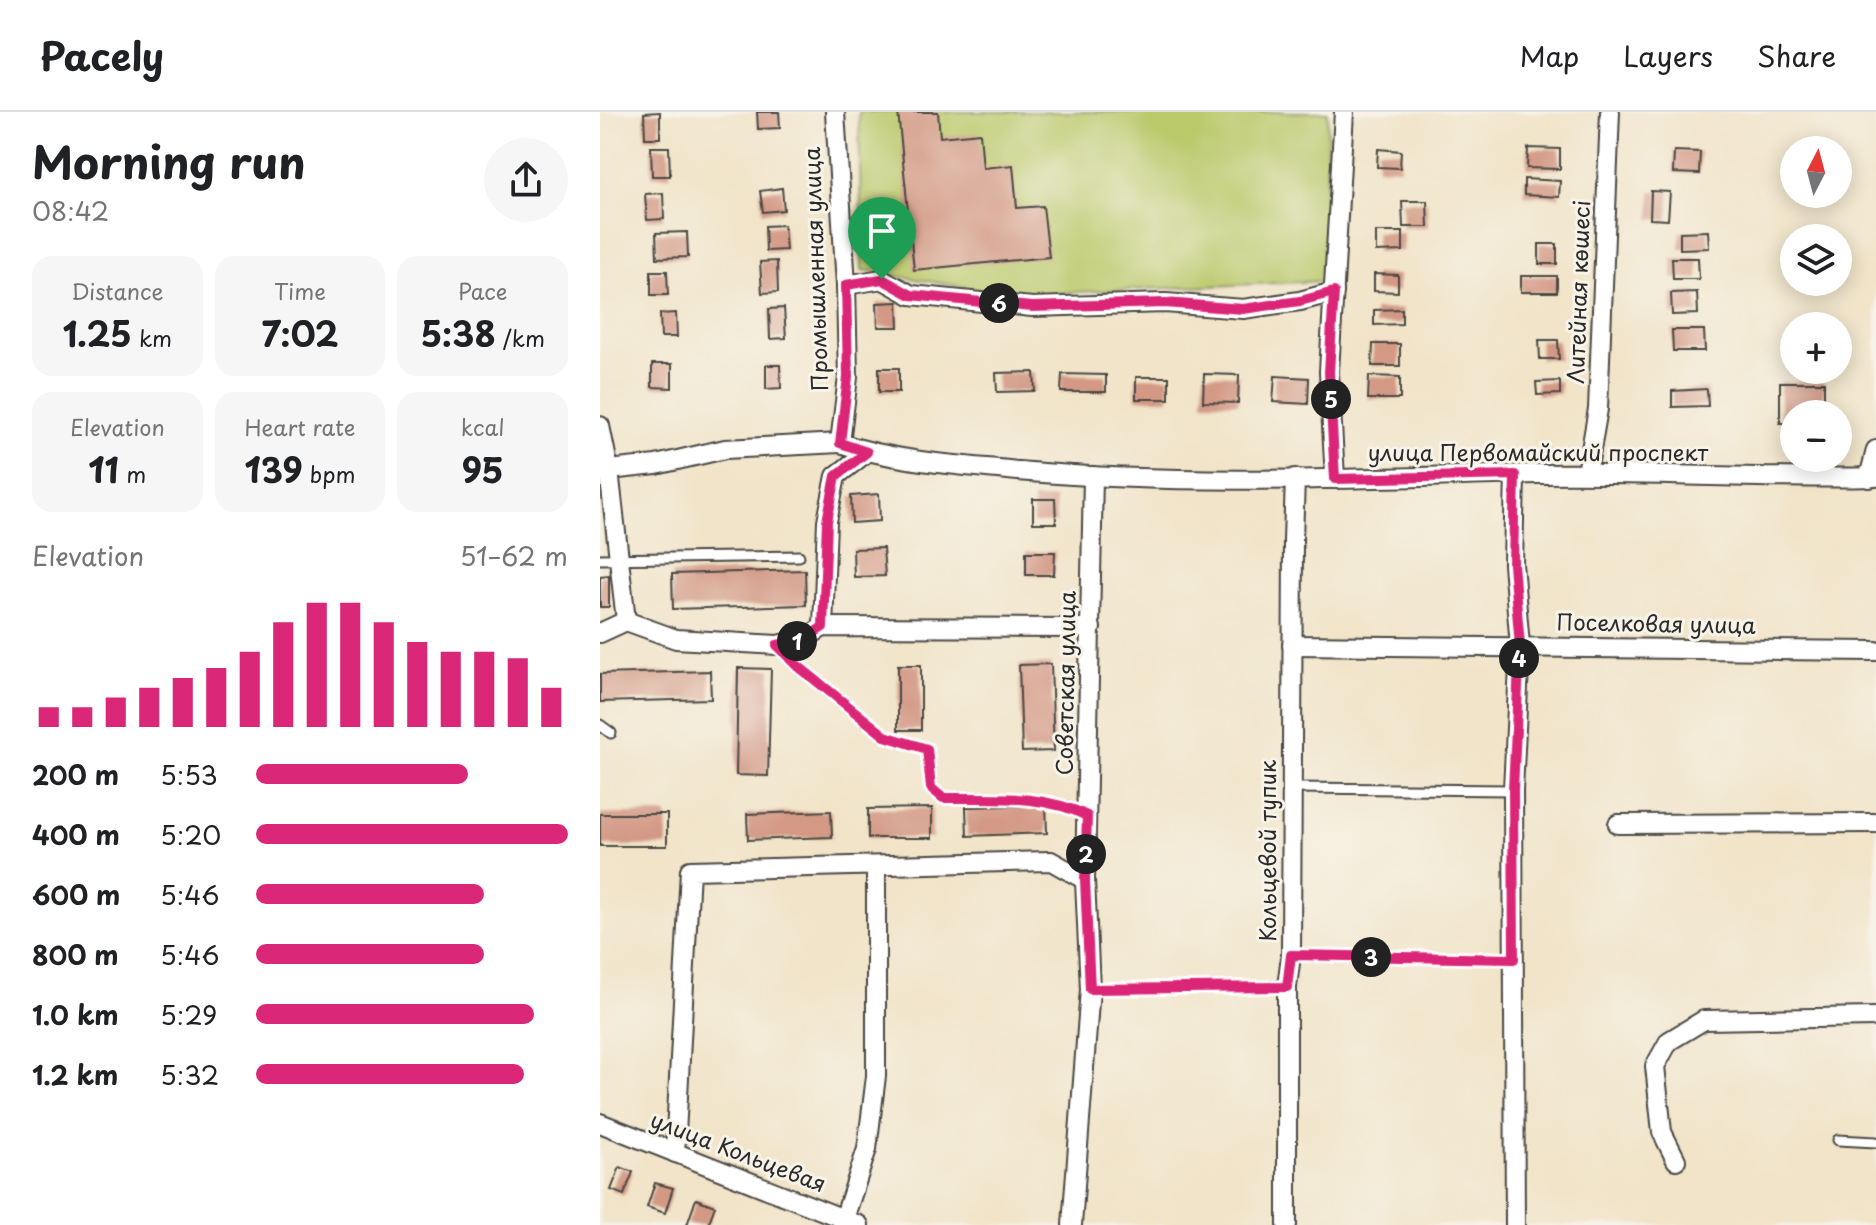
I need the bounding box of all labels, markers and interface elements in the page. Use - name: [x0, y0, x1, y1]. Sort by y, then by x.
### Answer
- text: Pacely: [40, 27, 164, 84]
- text: Map: [1519, 34, 1579, 77]
- text: Layers: [1623, 34, 1713, 77]
- text: Share: [1757, 34, 1836, 77]
- text: Morning run: [32, 128, 306, 194]
- north arrow: [1780, 136, 1852, 208]
- map controls: [1780, 136, 1852, 472]
- button: share: [484, 138, 568, 222]
- street label: Промышленная улица: [794, 146, 835, 392]
- text: 08:42: [32, 191, 109, 230]
- pin: [848, 197, 916, 279]
- street label: Литейная көшесі: [1558, 200, 1597, 384]
- icon: arrive: [860, 209, 904, 253]
- button: layers: [1780, 224, 1852, 296]
- text: Distance: [71, 274, 163, 307]
- text: Time: [274, 274, 326, 307]
- text: Pace: [458, 274, 507, 307]
- pin: 6: [979, 283, 1019, 323]
- text: 6: [991, 286, 1007, 319]
- text: 1.25: [63, 307, 132, 359]
- text: 7:02: [261, 307, 339, 359]
- text: 5:38: [420, 307, 496, 359]
- button: +: [1780, 312, 1852, 384]
- text: km: [132, 321, 172, 354]
- text: /km: [496, 321, 545, 354]
- pin: 5: [1311, 379, 1351, 419]
- text: 5: [1324, 382, 1338, 415]
- button: −: [1780, 400, 1852, 472]
- text: Elevation: [70, 410, 165, 443]
- text: Heart rate: [244, 410, 356, 443]
- text: kcal: [461, 410, 505, 443]
- street label: улица Первомайский проспект: [1368, 435, 1709, 468]
- text: 11: [88, 443, 119, 495]
- text: 139: [244, 443, 303, 495]
- text: 95: [462, 443, 503, 495]
- text: m: [119, 457, 146, 490]
- text: bpm: [303, 457, 356, 490]
- text: Elevation: [32, 536, 144, 575]
- text: 51–62 m: [460, 536, 568, 575]
- street label: Советская улица: [1046, 590, 1083, 776]
- street label: Поселковая улица: [1556, 604, 1756, 641]
- pin: 1: [777, 621, 817, 661]
- text: 1: [792, 624, 802, 657]
- pin: 4: [1499, 638, 1539, 678]
- text: 4: [1512, 641, 1526, 674]
- text: 200 m: [32, 755, 119, 794]
- text: 5:53: [160, 755, 218, 794]
- street label: Кольцевой тупик: [1250, 759, 1283, 942]
- text: 400 m: [32, 815, 120, 854]
- text: 5:20: [160, 815, 221, 854]
- pin: 2: [1066, 834, 1106, 874]
- text: 2: [1078, 837, 1094, 870]
- text: 600 m: [32, 875, 120, 914]
- text: 5:46: [160, 875, 220, 914]
- text: 800 m: [32, 935, 119, 974]
- text: 5:46: [160, 935, 220, 974]
- pin: 3: [1351, 937, 1391, 977]
- text: 3: [1364, 940, 1378, 973]
- text: 1.0 km: [32, 995, 119, 1034]
- text: 5:29: [160, 995, 217, 1034]
- text: 1.2 km: [32, 1055, 118, 1094]
- text: 5:32: [160, 1055, 219, 1094]
- street label: улица Кольцевая: [646, 1102, 831, 1199]

